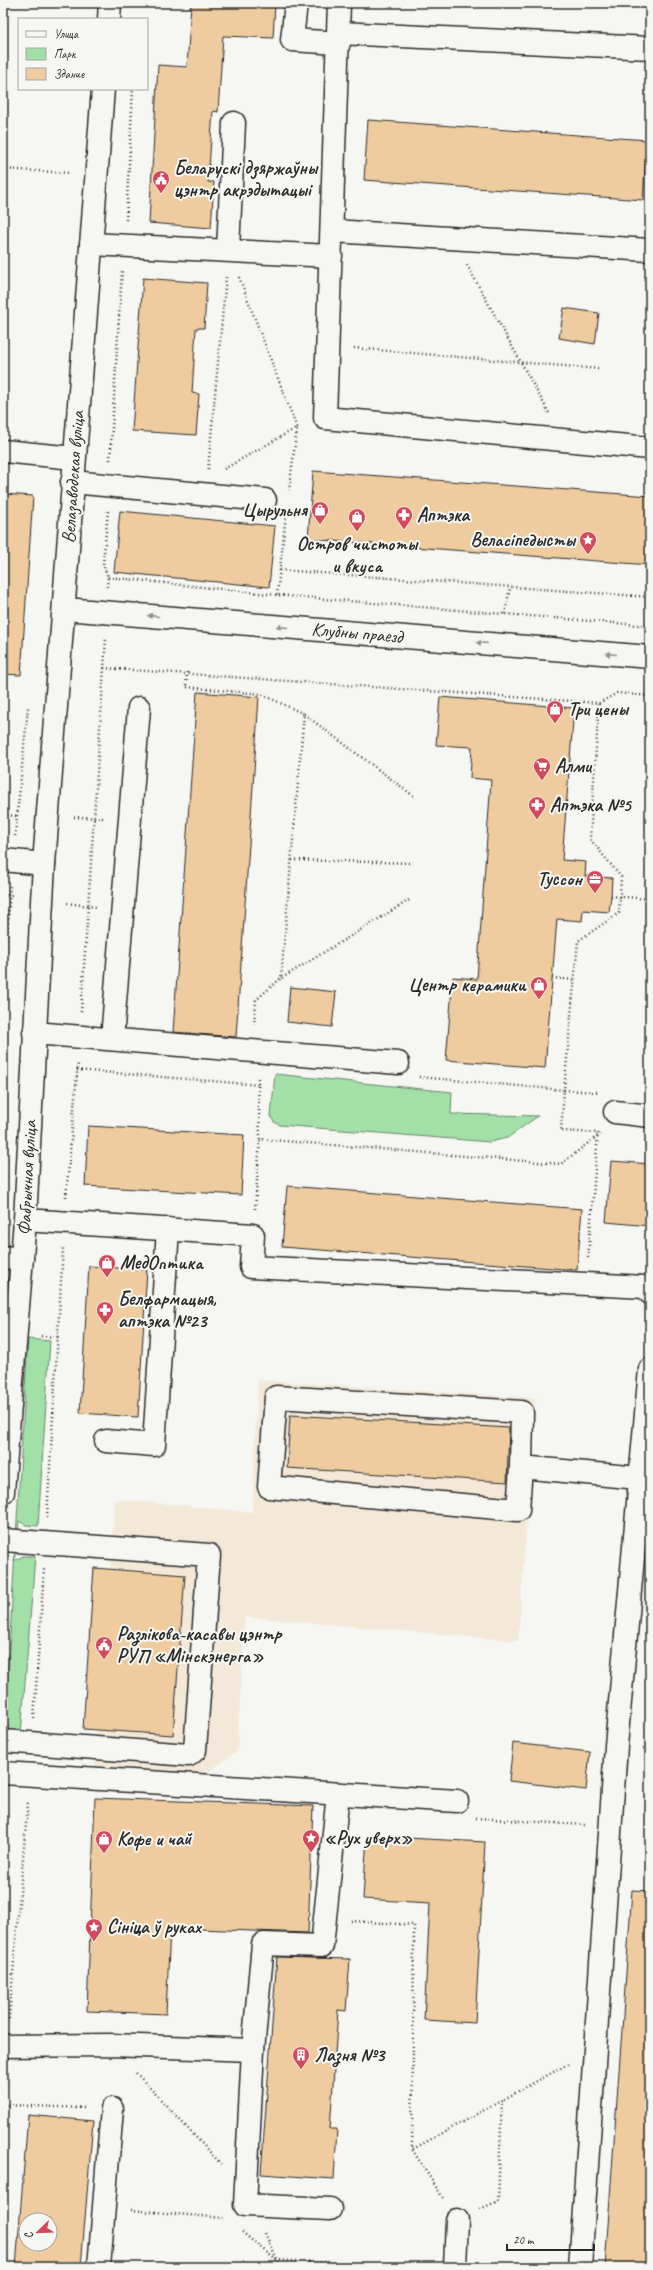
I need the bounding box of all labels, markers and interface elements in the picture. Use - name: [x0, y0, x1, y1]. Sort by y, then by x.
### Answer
- legend: [18, 18, 148, 90]
- text: Улица: [54, 26, 79, 42]
- text: Парк: [54, 46, 77, 62]
- text: Здание: [54, 66, 85, 82]
- place label: Беларускі дзяржаўны цэнтр акрэдытацыі: [174, 156, 319, 202]
- public building icon: Беларускі дзяржаўны цэнтр акрэдытацыі: [151, 169, 171, 194]
- street label: Велазаводская вуліца: [56, 408, 90, 544]
- place label: Цырульня: [242, 498, 308, 522]
- shop icon: Цырульня: [310, 500, 330, 525]
- place label: Аптэка: [417, 503, 471, 527]
- pharmacy icon: Аптэка: [394, 505, 414, 530]
- shop icon: Остров чистоты и вкуса: [347, 507, 367, 532]
- place label: Веласіпедысты: [471, 528, 576, 552]
- place icon: Веласіпедысты: [578, 530, 598, 555]
- place label: Остров чистоты и вкуса: [297, 532, 419, 578]
- one-way arrow: [147, 613, 159, 619]
- street label: Клубны праезд: [310, 617, 406, 649]
- one-way arrow: [276, 623, 288, 630]
- one-way arrow: [476, 639, 488, 646]
- one-way arrow: [605, 650, 617, 657]
- place label: Три цены: [568, 697, 629, 721]
- shop icon: Три цены: [545, 699, 565, 724]
- place label: Алми: [555, 754, 593, 778]
- supermarket icon: Алми: [532, 756, 552, 781]
- place label: Аптэка №5: [550, 793, 632, 817]
- pharmacy icon: Аптэка №5: [527, 795, 547, 820]
- place label: Туссон: [537, 867, 583, 891]
- office icon: Туссон: [585, 869, 605, 894]
- place label: Центр керамики: [408, 973, 528, 997]
- shop icon: Центр керамики: [529, 975, 549, 1000]
- street label: Фабрычная вуліца: [12, 1118, 42, 1236]
- place label: МедОптика: [120, 1251, 204, 1275]
- shop icon: МедОптика: [97, 1253, 117, 1278]
- place label: Белфармацыя, аптэка №23: [118, 1287, 217, 1333]
- pharmacy icon: Белфармацыя, аптэка №23: [95, 1300, 115, 1325]
- place label: Разлікова-касавы цэнтр РУП «Мінскэнерга»: [117, 1622, 283, 1668]
- public building icon: Разлікова-касавы цэнтр РУП «Мінскэнерга»: [94, 1635, 114, 1660]
- place label: «Рух уверх»: [324, 1826, 413, 1850]
- place label: Кофе и чай: [117, 1827, 193, 1851]
- place icon: «Рух уверх»: [301, 1828, 321, 1853]
- shop icon: Кофе и чай: [94, 1829, 114, 1854]
- place label: Сініца ў руках: [107, 1915, 203, 1939]
- place icon: Сініца ў руках: [84, 1917, 104, 1942]
- place label: Лазня №3: [314, 2043, 387, 2068]
- building icon: Лазня №3: [291, 2045, 311, 2070]
- north arrow: [18, 2212, 58, 2252]
- scale bar: [507, 2226, 594, 2252]
- text: С: [21, 2229, 36, 2241]
- text: 20 m: [513, 2232, 535, 2248]

